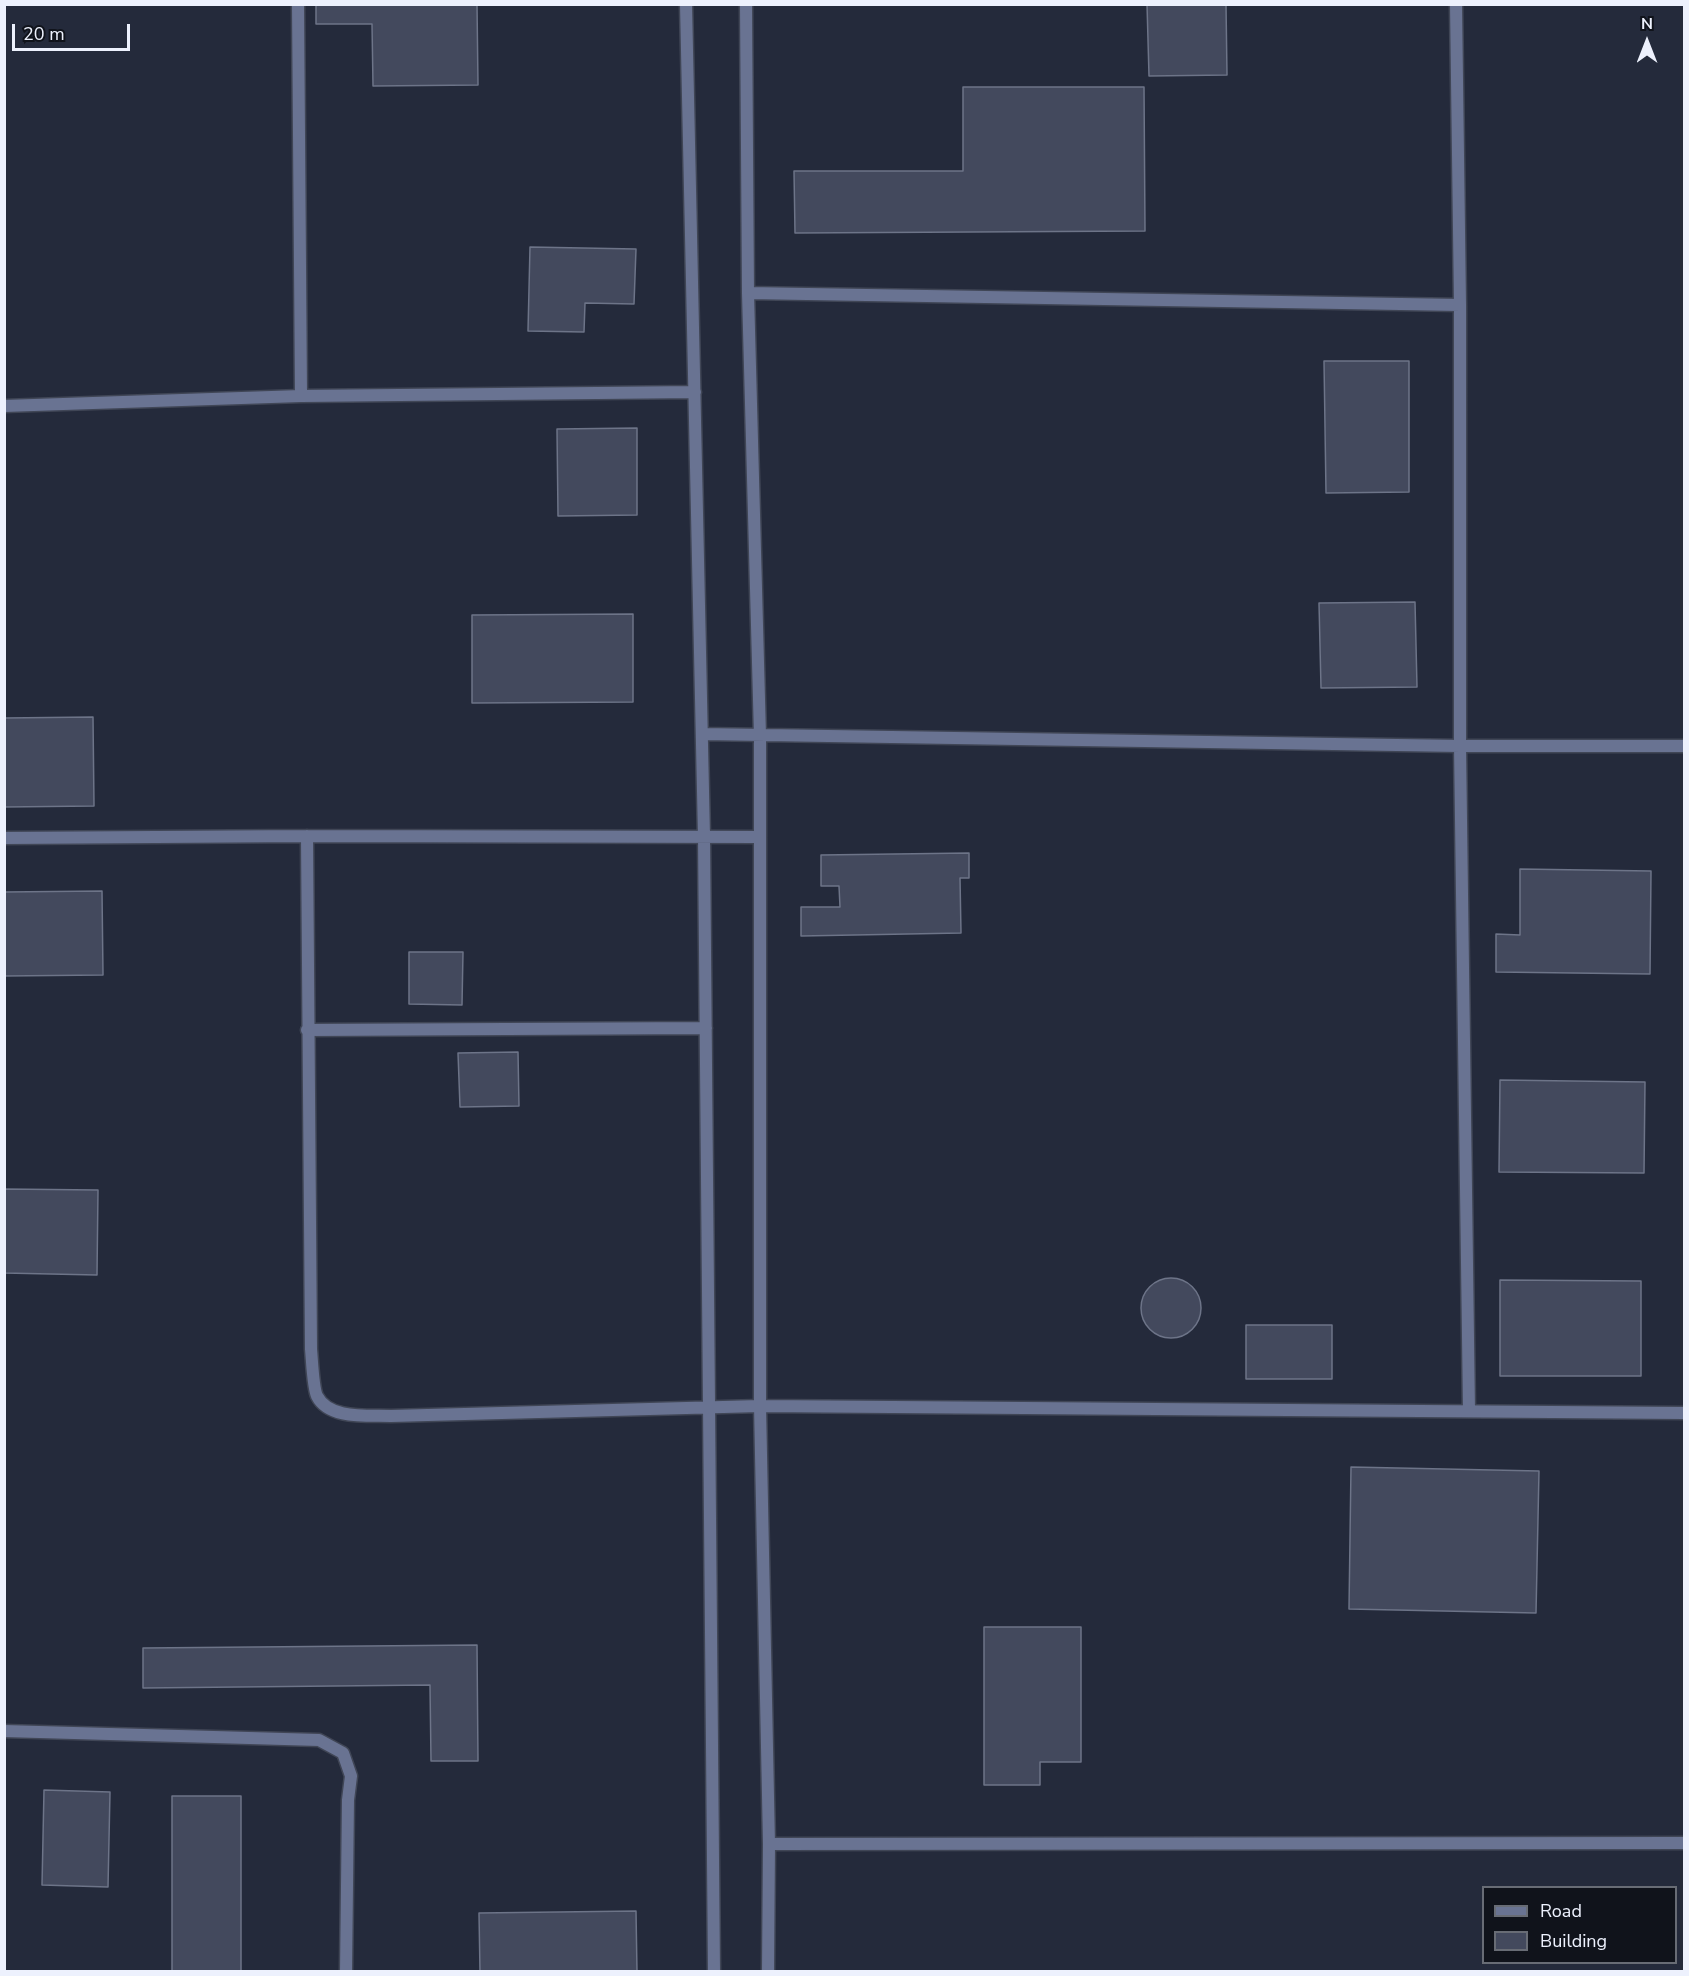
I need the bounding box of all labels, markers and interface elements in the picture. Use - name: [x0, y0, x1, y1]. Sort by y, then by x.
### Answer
- scale bar: [15, 12, 134, 50]
- north arrow: [1617, 12, 1677, 72]
- text: N: [1641, 13, 1653, 35]
- text: 20 m: [23, 22, 65, 46]
- legend: [1482, 1886, 1677, 1964]
- text: Road: [1540, 1899, 1582, 1923]
- text: Building: [1540, 1929, 1607, 1953]

